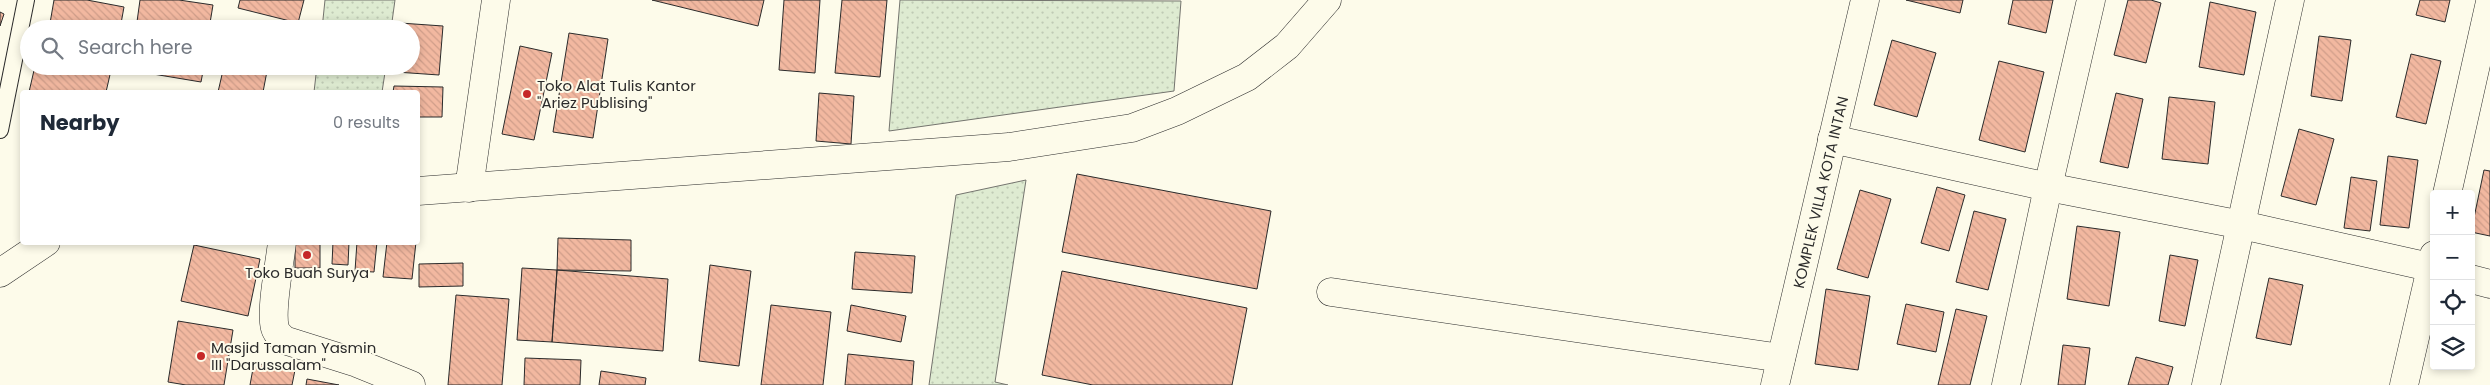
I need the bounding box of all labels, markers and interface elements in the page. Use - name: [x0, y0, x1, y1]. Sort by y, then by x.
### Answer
- search box: [20, 20, 420, 75]
- icon: search: [38, 34, 66, 62]
- text: Search here: [78, 34, 192, 61]
- place label: Toko Alat Tulis Kantor "Ariez Publising": [537, 75, 696, 113]
- marker: Toko Alat Tulis Kantor "Ariez Publising": [521, 88, 533, 100]
- street label: KOMPLEK VILLA KOTA INTAN: [1787, 94, 1853, 290]
- text: Nearby: [40, 108, 120, 137]
- text: 0 results: [333, 111, 400, 134]
- map controls: [2430, 190, 2475, 370]
- button: +: [2430, 190, 2475, 235]
- button: −: [2430, 235, 2475, 280]
- marker: Toko Buah Surya: [301, 249, 313, 261]
- place label: Toko Buah Surya: [245, 262, 369, 283]
- button: locate: [2430, 280, 2475, 325]
- button: layers: [2430, 325, 2475, 370]
- place label: Masjid Taman Yasmin III "Darussalam": [211, 337, 376, 375]
- marker: Masjid Taman Yasmin III "Darussalam": [195, 350, 207, 362]

